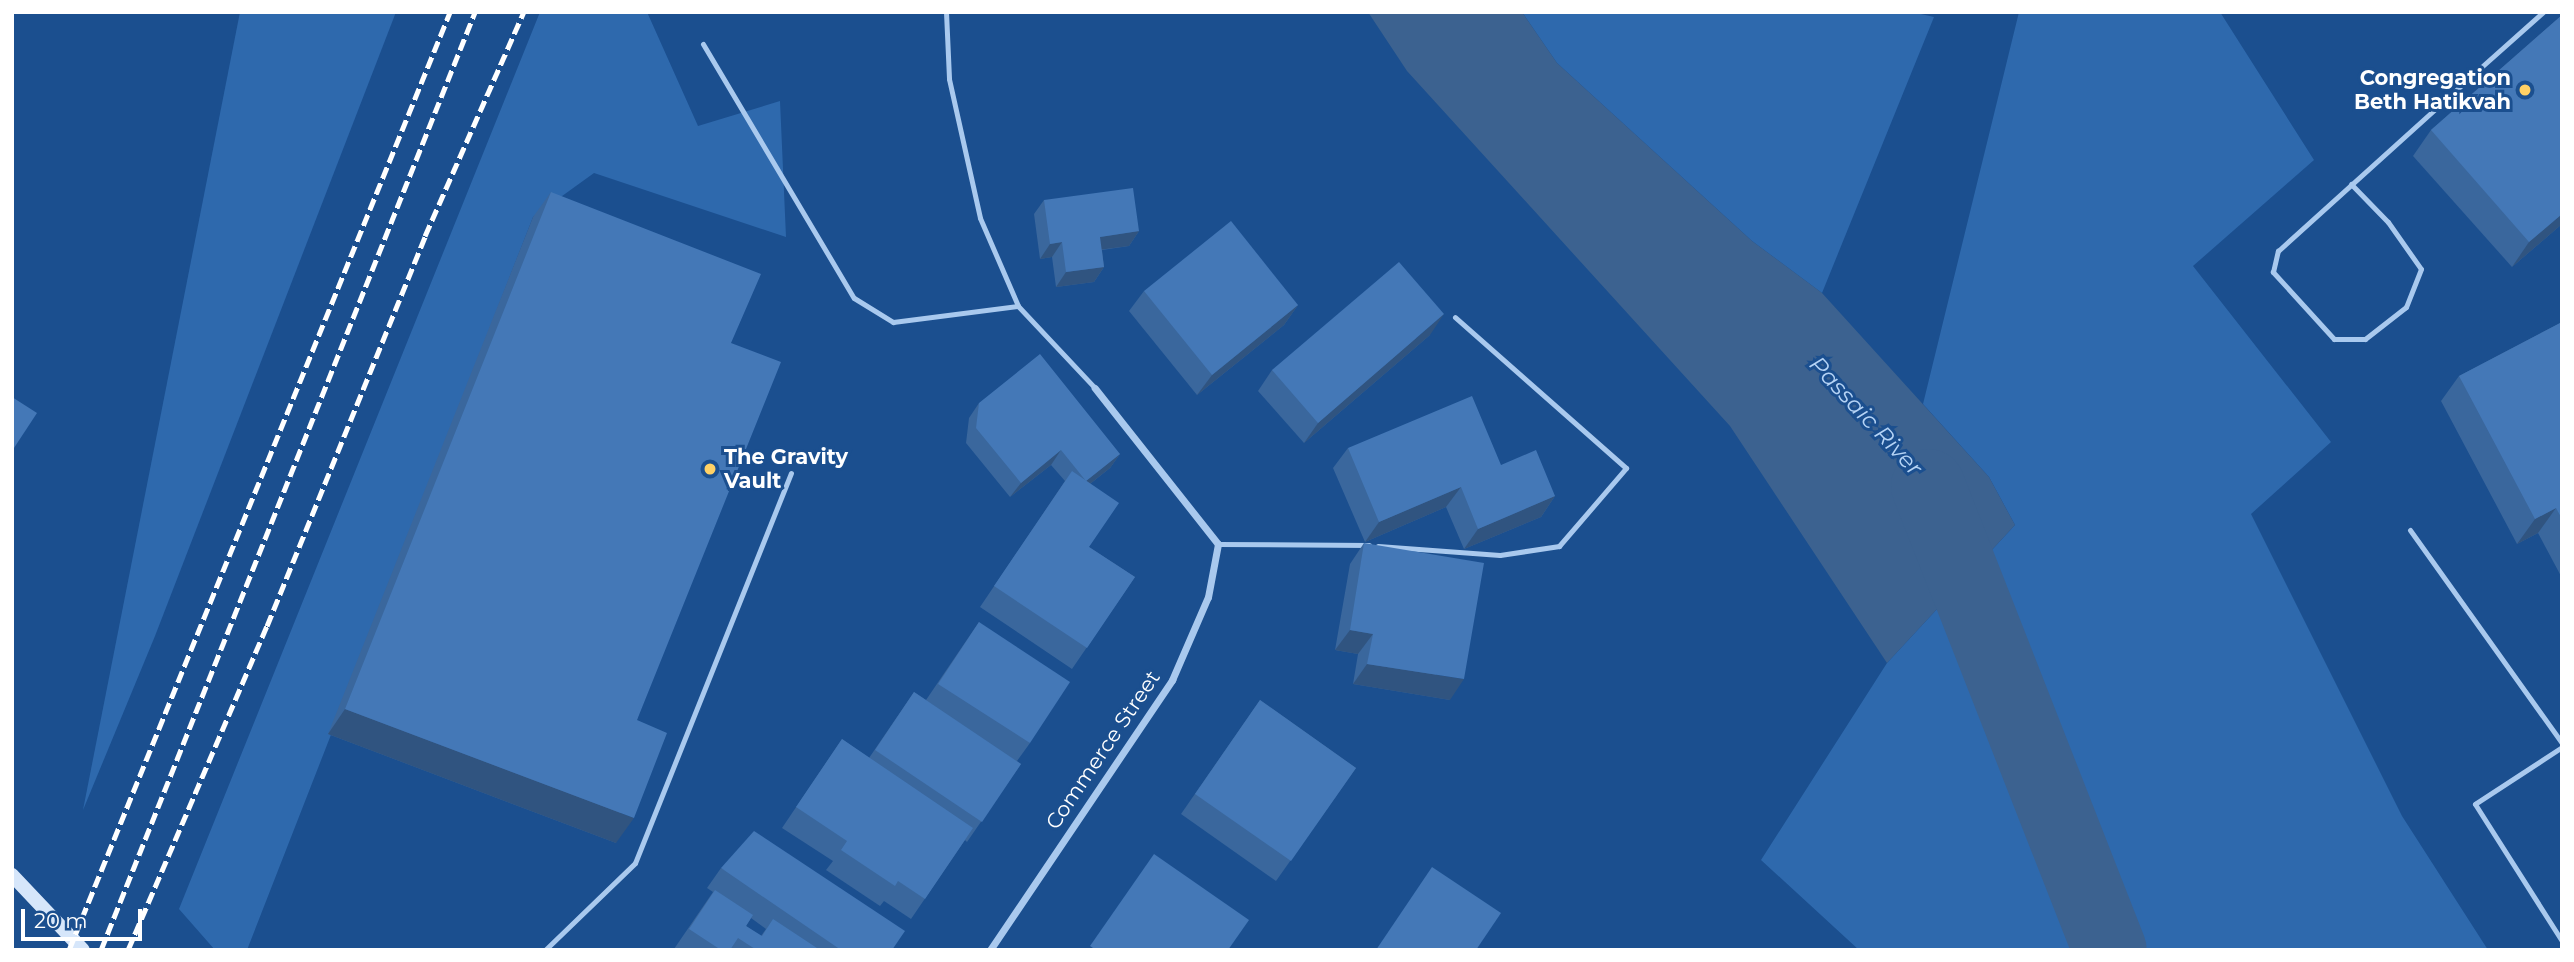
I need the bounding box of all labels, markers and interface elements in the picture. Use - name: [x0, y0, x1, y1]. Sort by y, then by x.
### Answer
- place label: Congregation Beth Hatikvah: [2354, 65, 2511, 115]
- marker: Congregation Beth Hatikvah: [2517, 82, 2533, 98]
- water label: Passaic River: [1804, 351, 1928, 481]
- place label: The Gravity Vault: [724, 444, 848, 494]
- marker: The Gravity Vault: [702, 461, 718, 477]
- street label: Commerce Street: [1040, 666, 1166, 834]
- scale bar: [24, 895, 145, 939]
- text: 20 m: [34, 908, 88, 933]

